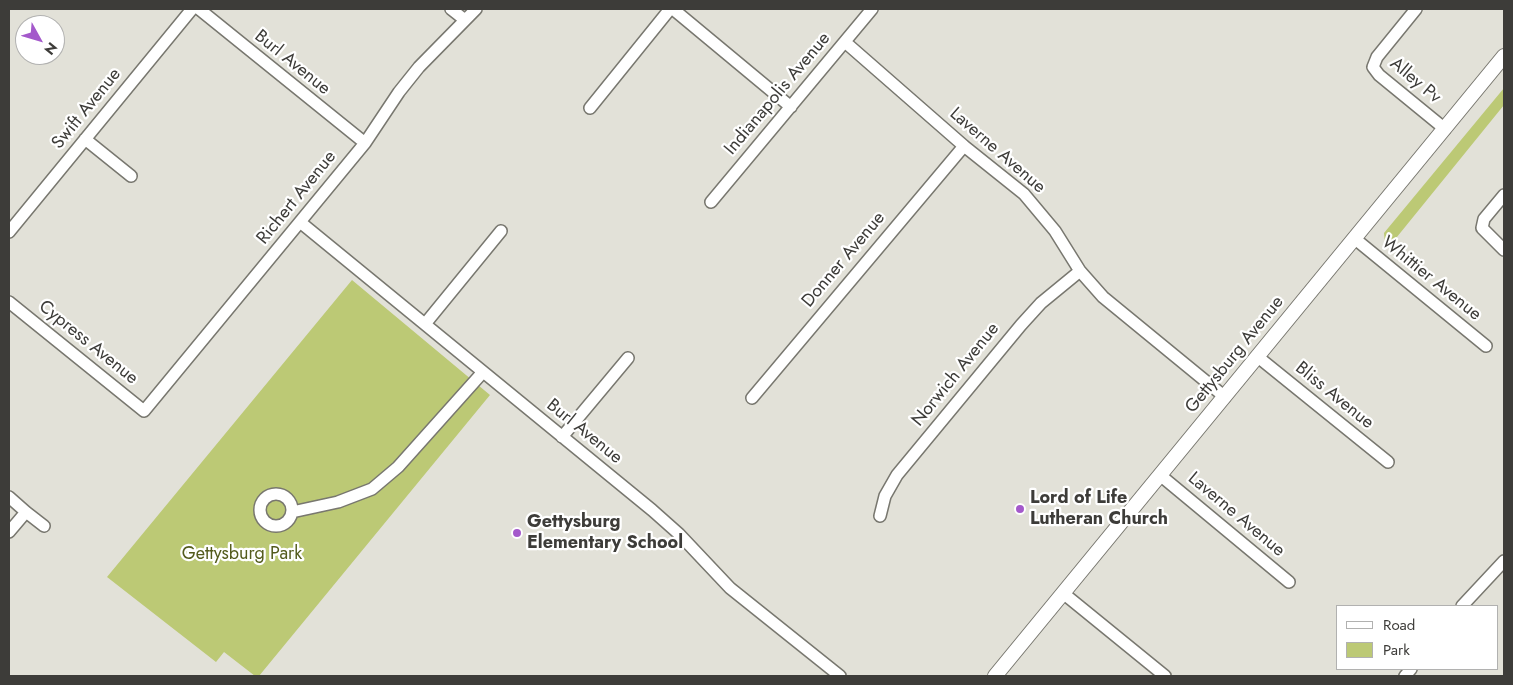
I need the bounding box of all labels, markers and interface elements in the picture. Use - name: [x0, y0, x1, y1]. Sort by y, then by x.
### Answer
- north arrow: [15, 15, 65, 65]
- street label: Burl Avenue: [250, 26, 334, 100]
- street label: Indianapolis Avenue: [720, 28, 836, 160]
- text: N: [40, 38, 62, 59]
- street label: Alley Pv: [1385, 53, 1445, 109]
- street label: Swift Avenue: [48, 64, 126, 154]
- street label: Laverne Avenue: [945, 104, 1049, 198]
- street label: Richert Avenue: [253, 147, 341, 249]
- street label: Donner Avenue: [798, 208, 890, 312]
- street label: Whittier Avenue: [1377, 232, 1485, 326]
- street label: Gettysburg Avenue: [1181, 292, 1289, 418]
- street label: Cypress Avenue: [34, 296, 142, 390]
- street label: Norwich Avenue: [908, 319, 1004, 431]
- street label: Bliss Avenue: [1290, 358, 1378, 434]
- street label: Burl Avenue: [542, 395, 626, 469]
- street label: Laverne Avenue: [1183, 468, 1289, 562]
- place label: Lord of Life Lutheran Church: [1030, 488, 1168, 530]
- marker: Lord of Life Lutheran Church: [1014, 503, 1026, 515]
- place label: Gettysburg Elementary School: [527, 512, 683, 554]
- marker: Gettysburg Elementary School: [511, 527, 523, 539]
- park label: Gettysburg Park: [182, 544, 302, 566]
- legend: [1336, 605, 1498, 670]
- text: Road: [1383, 614, 1415, 636]
- text: Park: [1383, 639, 1410, 661]

